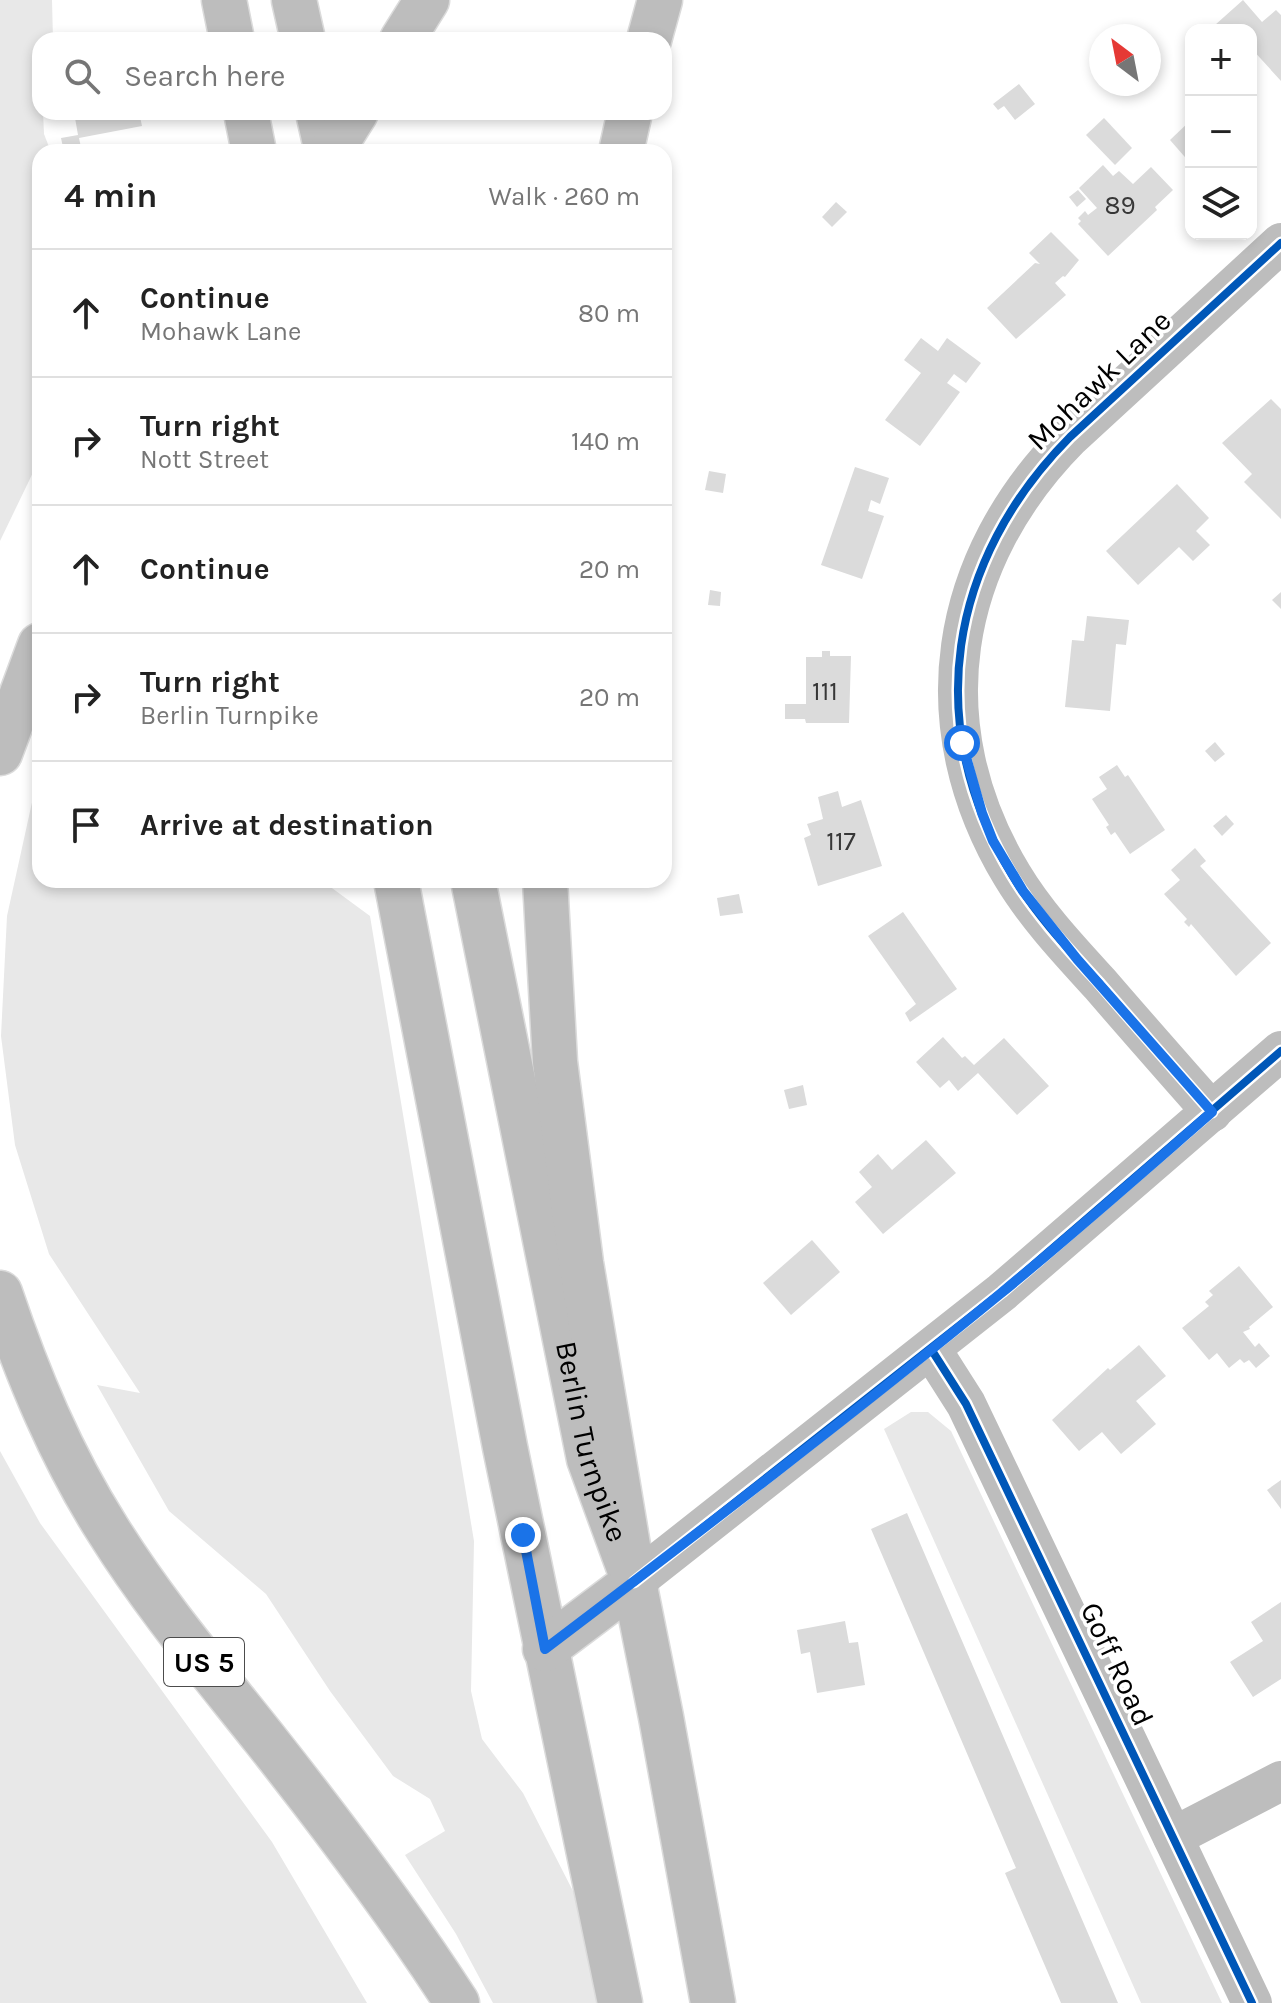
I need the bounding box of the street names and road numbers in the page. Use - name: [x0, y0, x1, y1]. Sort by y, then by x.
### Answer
- street label: Mohawk Lane: [1020, 302, 1178, 458]
- street label: Berlin Turnpike: [548, 1338, 636, 1547]
- street label: Goff Road: [1073, 1596, 1161, 1732]
- road number: US 5: [164, 1638, 244, 1686]

